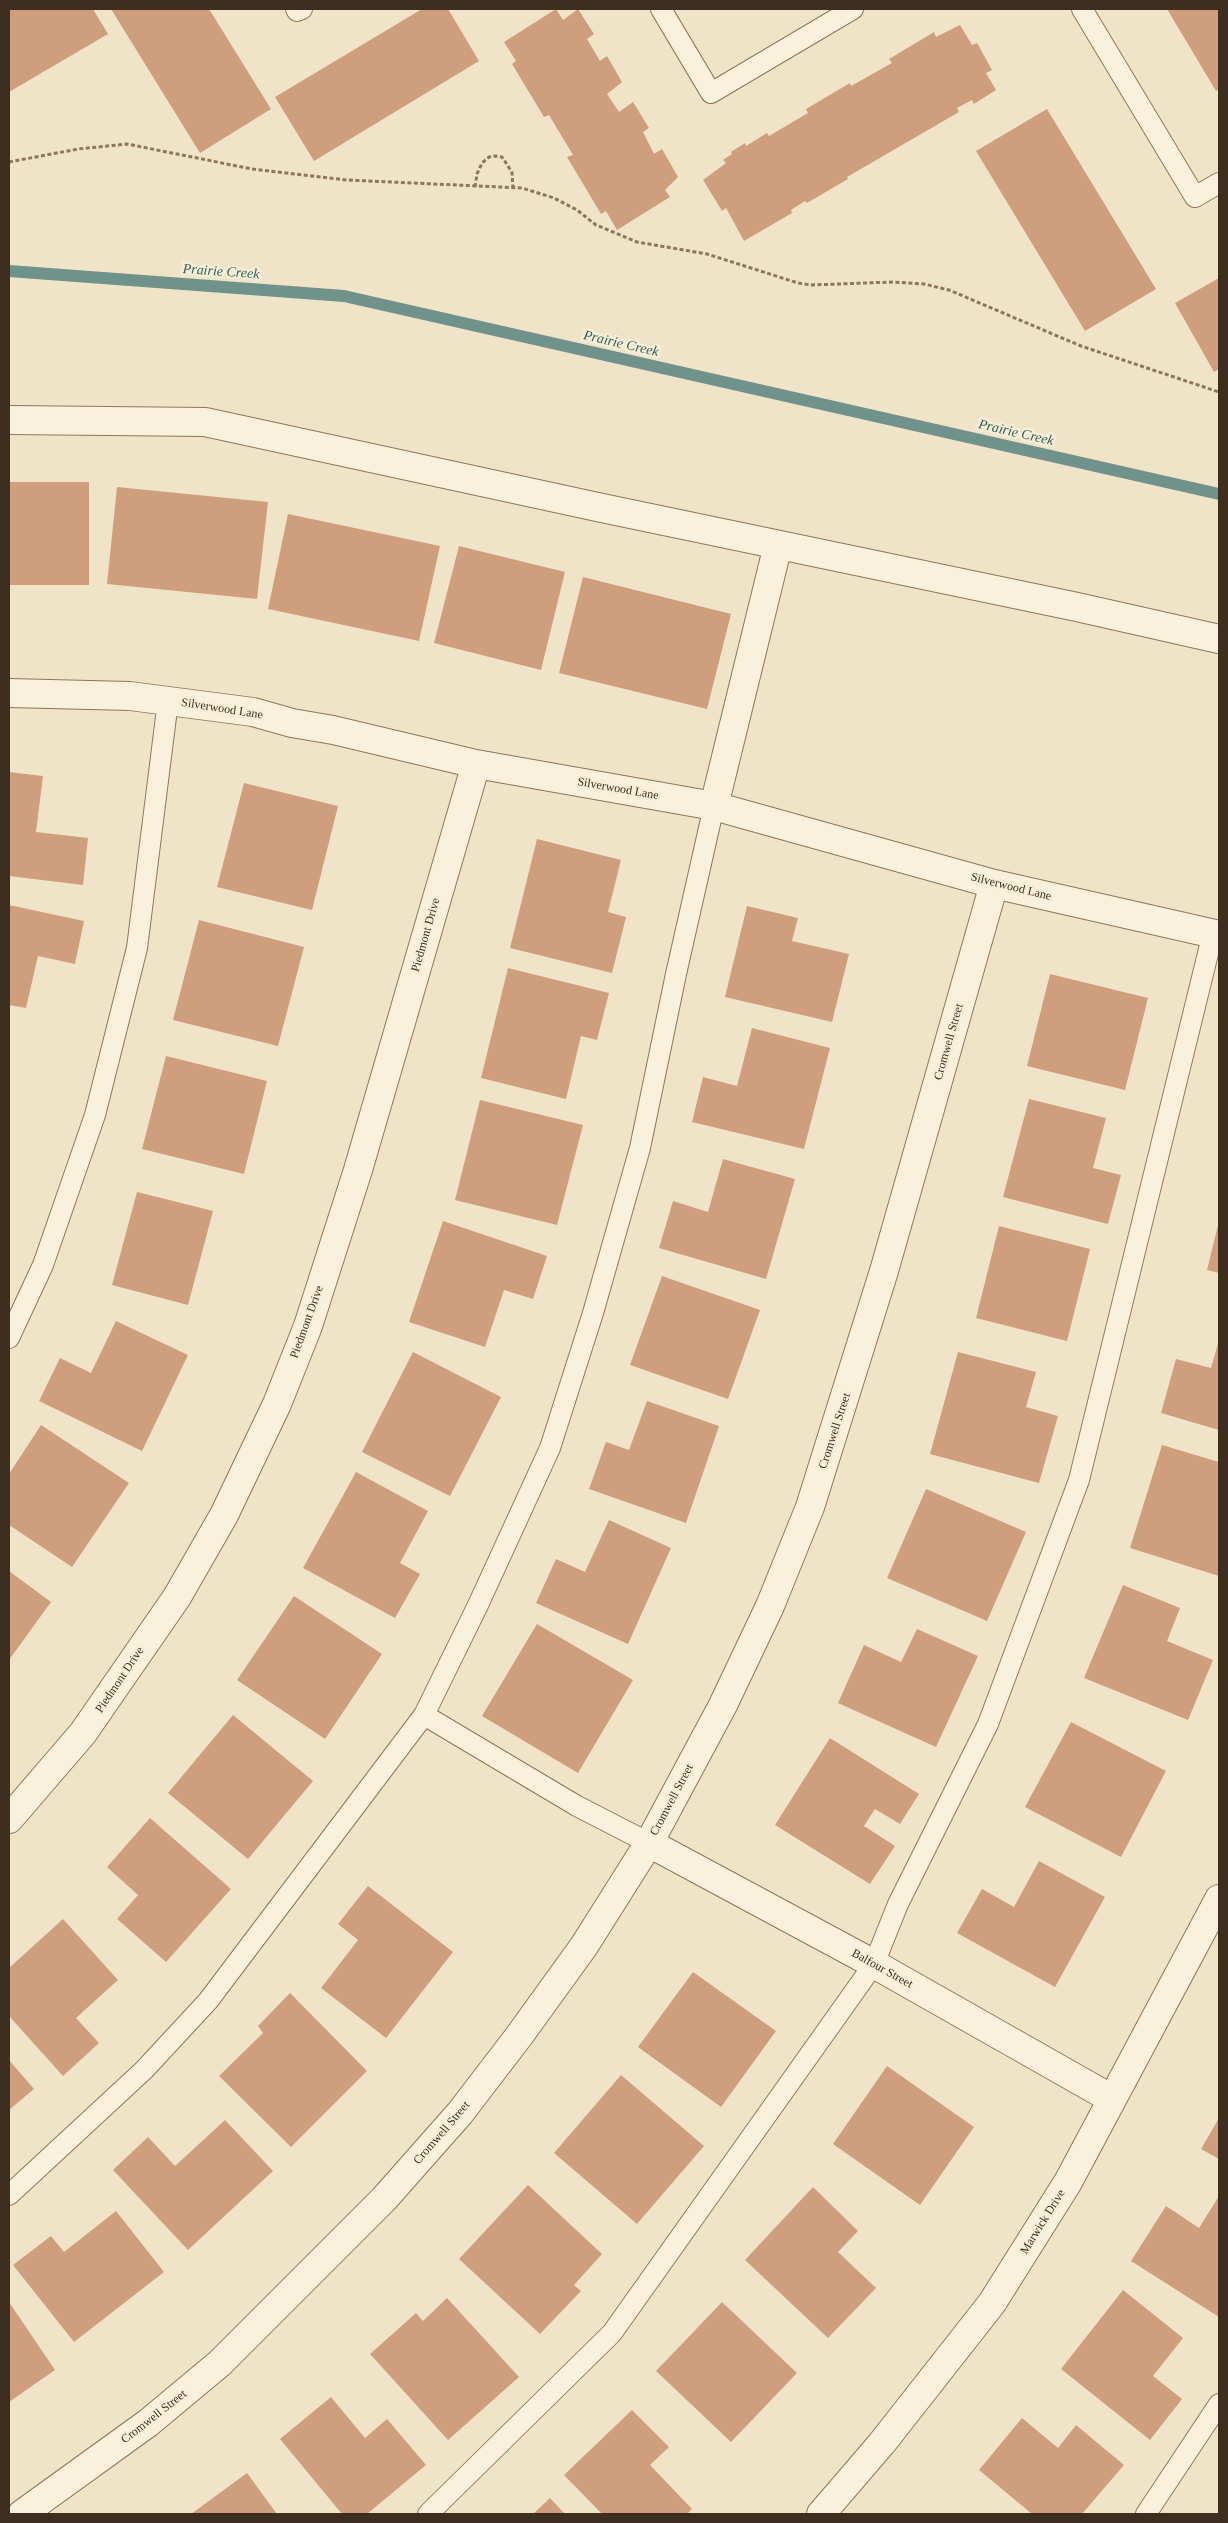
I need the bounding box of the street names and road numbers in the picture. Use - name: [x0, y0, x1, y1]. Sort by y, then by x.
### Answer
- street label: Silverwood Lane: [180, 695, 264, 723]
- street label: Silverwood Lane: [576, 775, 660, 803]
- street label: Silverwood Lane: [969, 870, 1053, 904]
- street label: Piedmont Drive: [409, 896, 443, 974]
- street label: Cromwell Street: [931, 1002, 967, 1082]
- street label: Piedmont Drive: [287, 1284, 327, 1360]
- street label: Cromwell Street: [816, 1391, 854, 1471]
- street label: Piedmont Drive: [93, 1644, 147, 1716]
- street label: Cromwell Street: [647, 1762, 697, 1838]
- street label: Balfour Street: [849, 1946, 915, 1992]
- street label: Cromwell Street: [411, 2098, 473, 2168]
- street label: Marwick Drive: [1017, 2187, 1069, 2257]
- street label: Cromwell Street: [118, 2387, 190, 2447]

